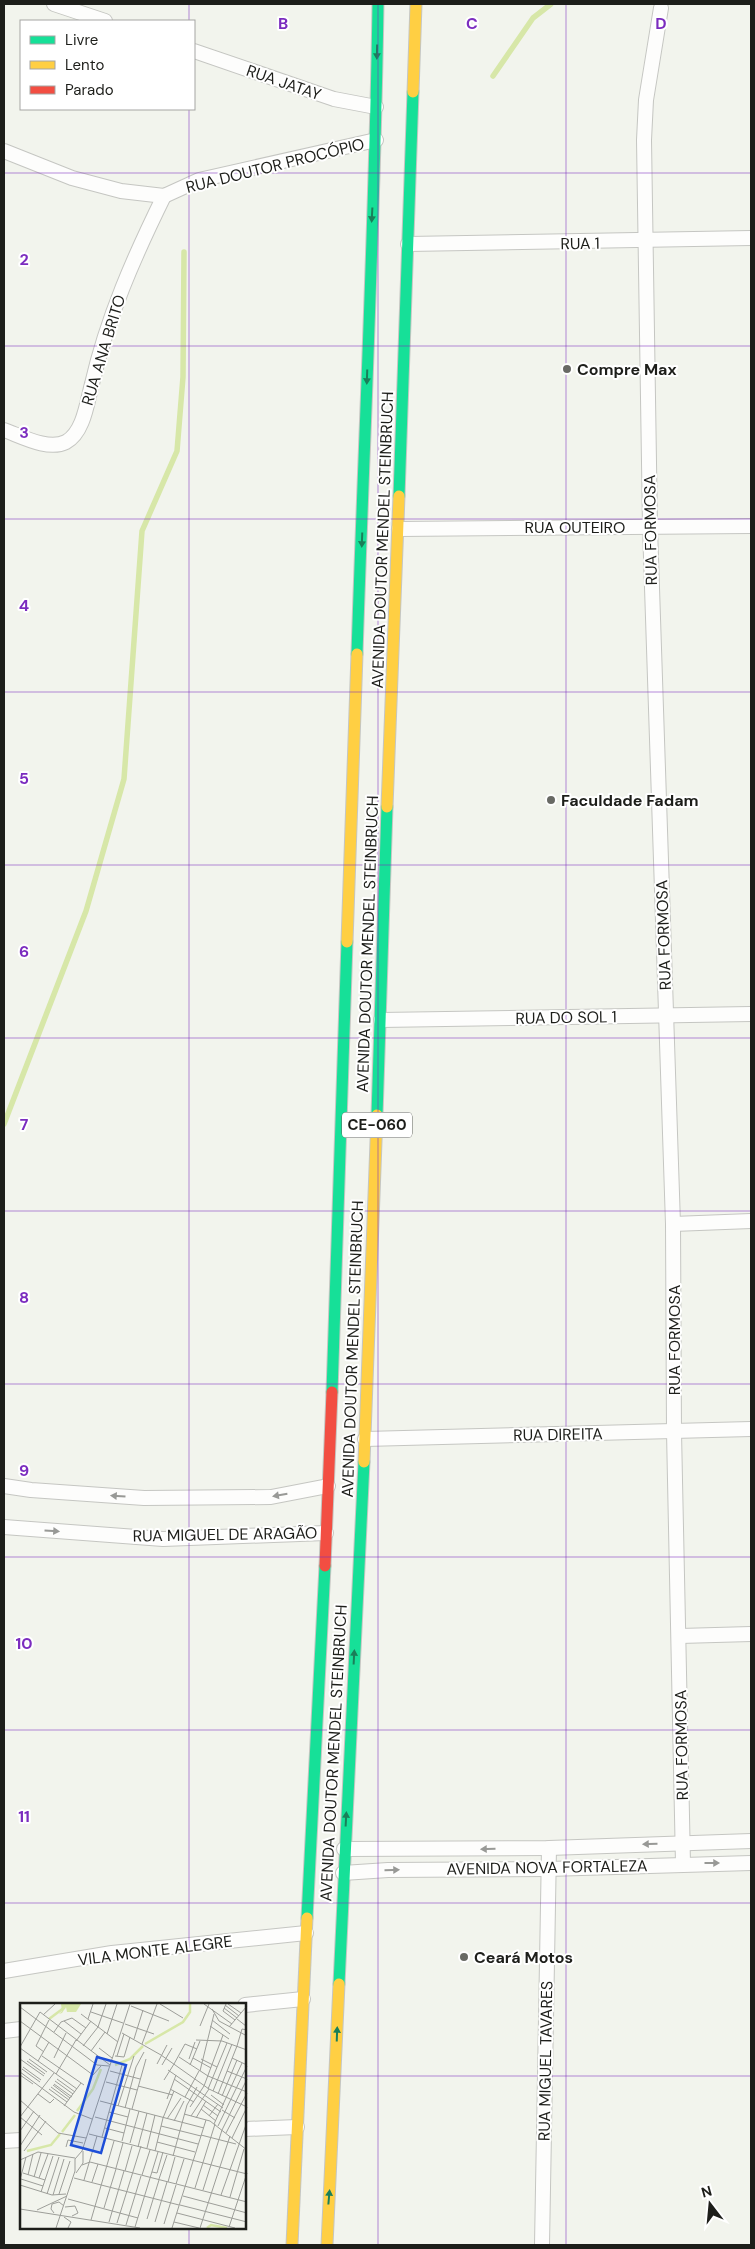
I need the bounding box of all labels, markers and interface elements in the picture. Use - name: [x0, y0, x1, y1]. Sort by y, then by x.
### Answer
- text: B: [278, 13, 288, 34]
- text: C: [466, 13, 478, 34]
- text: D: [655, 13, 667, 34]
- legend: [20, 20, 195, 110]
- text: Livre: [65, 30, 98, 50]
- one-way arrow: [373, 45, 381, 61]
- text: Lento: [65, 55, 104, 75]
- street label: RUA JATAY: [244, 60, 324, 105]
- text: Parado: [65, 80, 114, 100]
- street label: RUA DOUTOR PROCÓPIO: [184, 133, 367, 198]
- one-way arrow: [367, 207, 375, 223]
- street label: RUA 1: [560, 233, 600, 254]
- text: 2: [19, 249, 29, 270]
- street label: RUA ANA BRITO: [77, 292, 130, 408]
- place label: Compre Max: [577, 359, 677, 380]
- marker: Compre Max: [561, 363, 573, 375]
- one-way arrow: [362, 370, 370, 386]
- street label: AVENIDA DOUTOR MENDEL STEINBRUCH: [367, 391, 398, 689]
- text: 3: [19, 422, 29, 443]
- street label: RUA FORMOSA: [639, 474, 662, 585]
- street label: RUA OUTEIRO: [525, 517, 625, 538]
- one-way arrow: [357, 532, 365, 548]
- text: 4: [19, 595, 29, 616]
- text: 5: [19, 768, 29, 789]
- place label: Faculdade Fadam: [561, 790, 699, 811]
- marker: Faculdade Fadam: [545, 794, 557, 806]
- street label: AVENIDA DOUTOR MENDEL STEINBRUCH: [352, 795, 383, 1093]
- street label: RUA FORMOSA: [651, 879, 676, 991]
- text: 6: [19, 941, 29, 962]
- street label: RUA DO SOL 1: [515, 1006, 617, 1029]
- road number: CE-060: [342, 1112, 412, 1138]
- text: 7: [20, 1114, 29, 1135]
- street label: AVENIDA DOUTOR MENDEL STEINBRUCH: [337, 1200, 368, 1498]
- street label: RUA FORMOSA: [664, 1284, 685, 1395]
- text: 8: [19, 1287, 29, 1308]
- street label: RUA DIREITA: [513, 1423, 603, 1446]
- text: 9: [19, 1460, 29, 1481]
- one-way arrow: [110, 1492, 126, 1500]
- one-way arrow: [272, 1492, 288, 1500]
- street label: RUA MIGUEL DE ARAGÃO: [132, 1522, 318, 1547]
- one-way arrow: [45, 1528, 61, 1536]
- street label: AVENIDA DOUTOR MENDEL STEINBRUCH: [315, 1604, 352, 1902]
- text: 10: [15, 1633, 33, 1654]
- one-way arrow: [350, 1649, 358, 1665]
- street label: RUA FORMOSA: [670, 1689, 693, 1800]
- text: 11: [18, 1806, 30, 1827]
- one-way arrow: [342, 1811, 350, 1827]
- one-way arrow: [642, 1840, 658, 1848]
- one-way arrow: [479, 1845, 495, 1853]
- street label: AVENIDA NOVA FORTALEZA: [446, 1855, 648, 1880]
- one-way arrow: [704, 1859, 720, 1867]
- one-way arrow: [384, 1866, 400, 1874]
- street label: VILA MONTE ALEGRE: [77, 1931, 234, 1970]
- place label: Ceará Motos: [474, 1947, 573, 1968]
- marker: Ceará Motos: [458, 1951, 470, 1963]
- street label: RUA MIGUEL TAVARES: [534, 1981, 557, 2141]
- inset map: [20, 2003, 246, 2229]
- one-way arrow: [333, 2026, 341, 2042]
- north arrow: [685, 2179, 735, 2229]
- text: N: [699, 2181, 714, 2202]
- one-way arrow: [326, 2188, 334, 2204]

